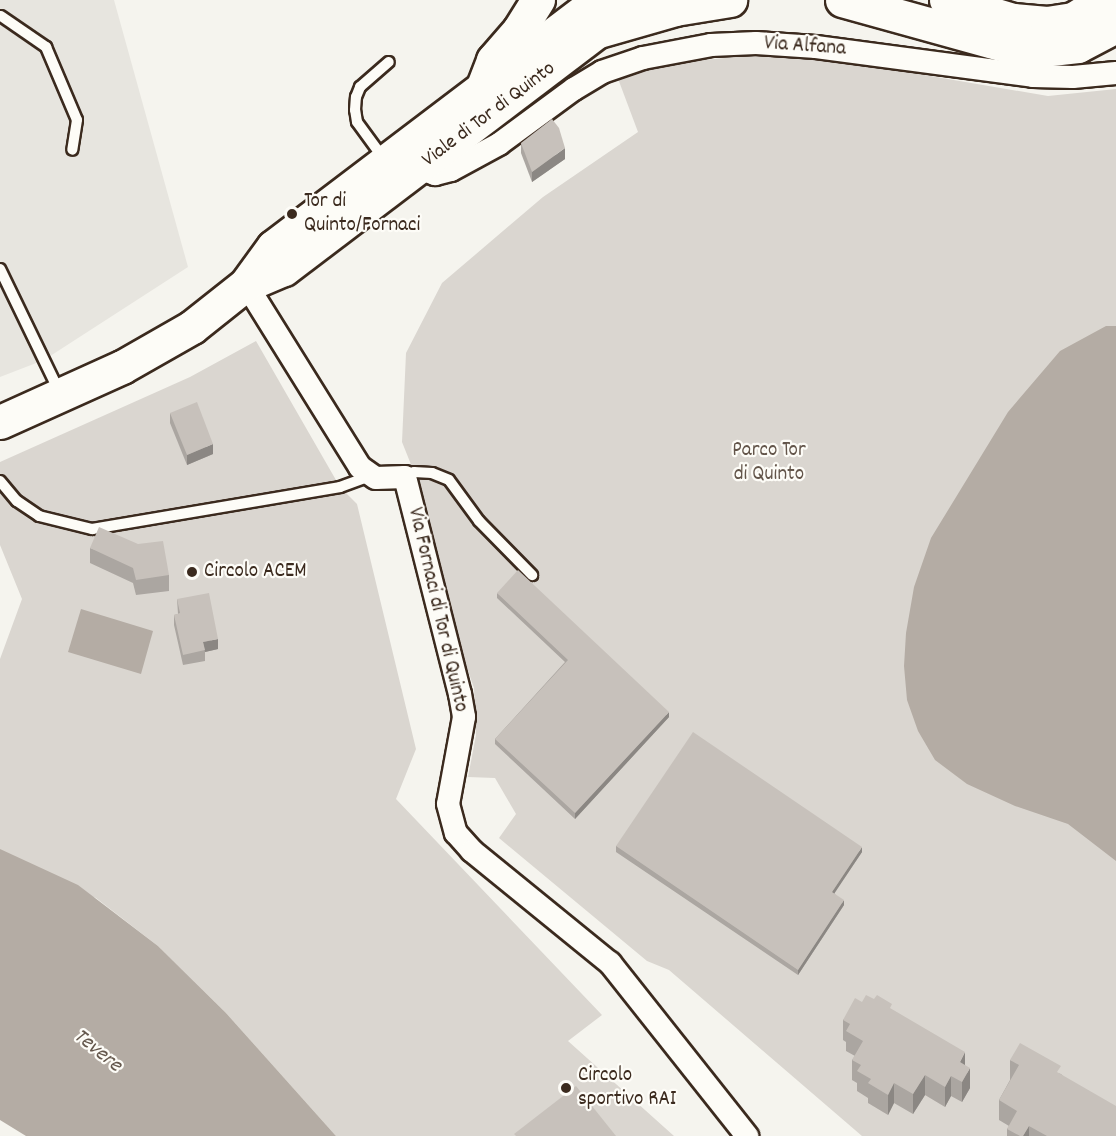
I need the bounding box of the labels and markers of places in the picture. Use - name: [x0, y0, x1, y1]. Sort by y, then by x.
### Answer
- place label: Tor di Quinto/Fornaci: [304, 189, 420, 239]
- marker: Tor di Quinto/Fornaci: [285, 207, 299, 221]
- place label: Circolo ACEM: [204, 559, 307, 585]
- marker: Circolo ACEM: [185, 565, 199, 579]
- place label: Circolo sportivo RAI: [578, 1063, 676, 1113]
- marker: Circolo sportivo RAI: [559, 1081, 573, 1095]

